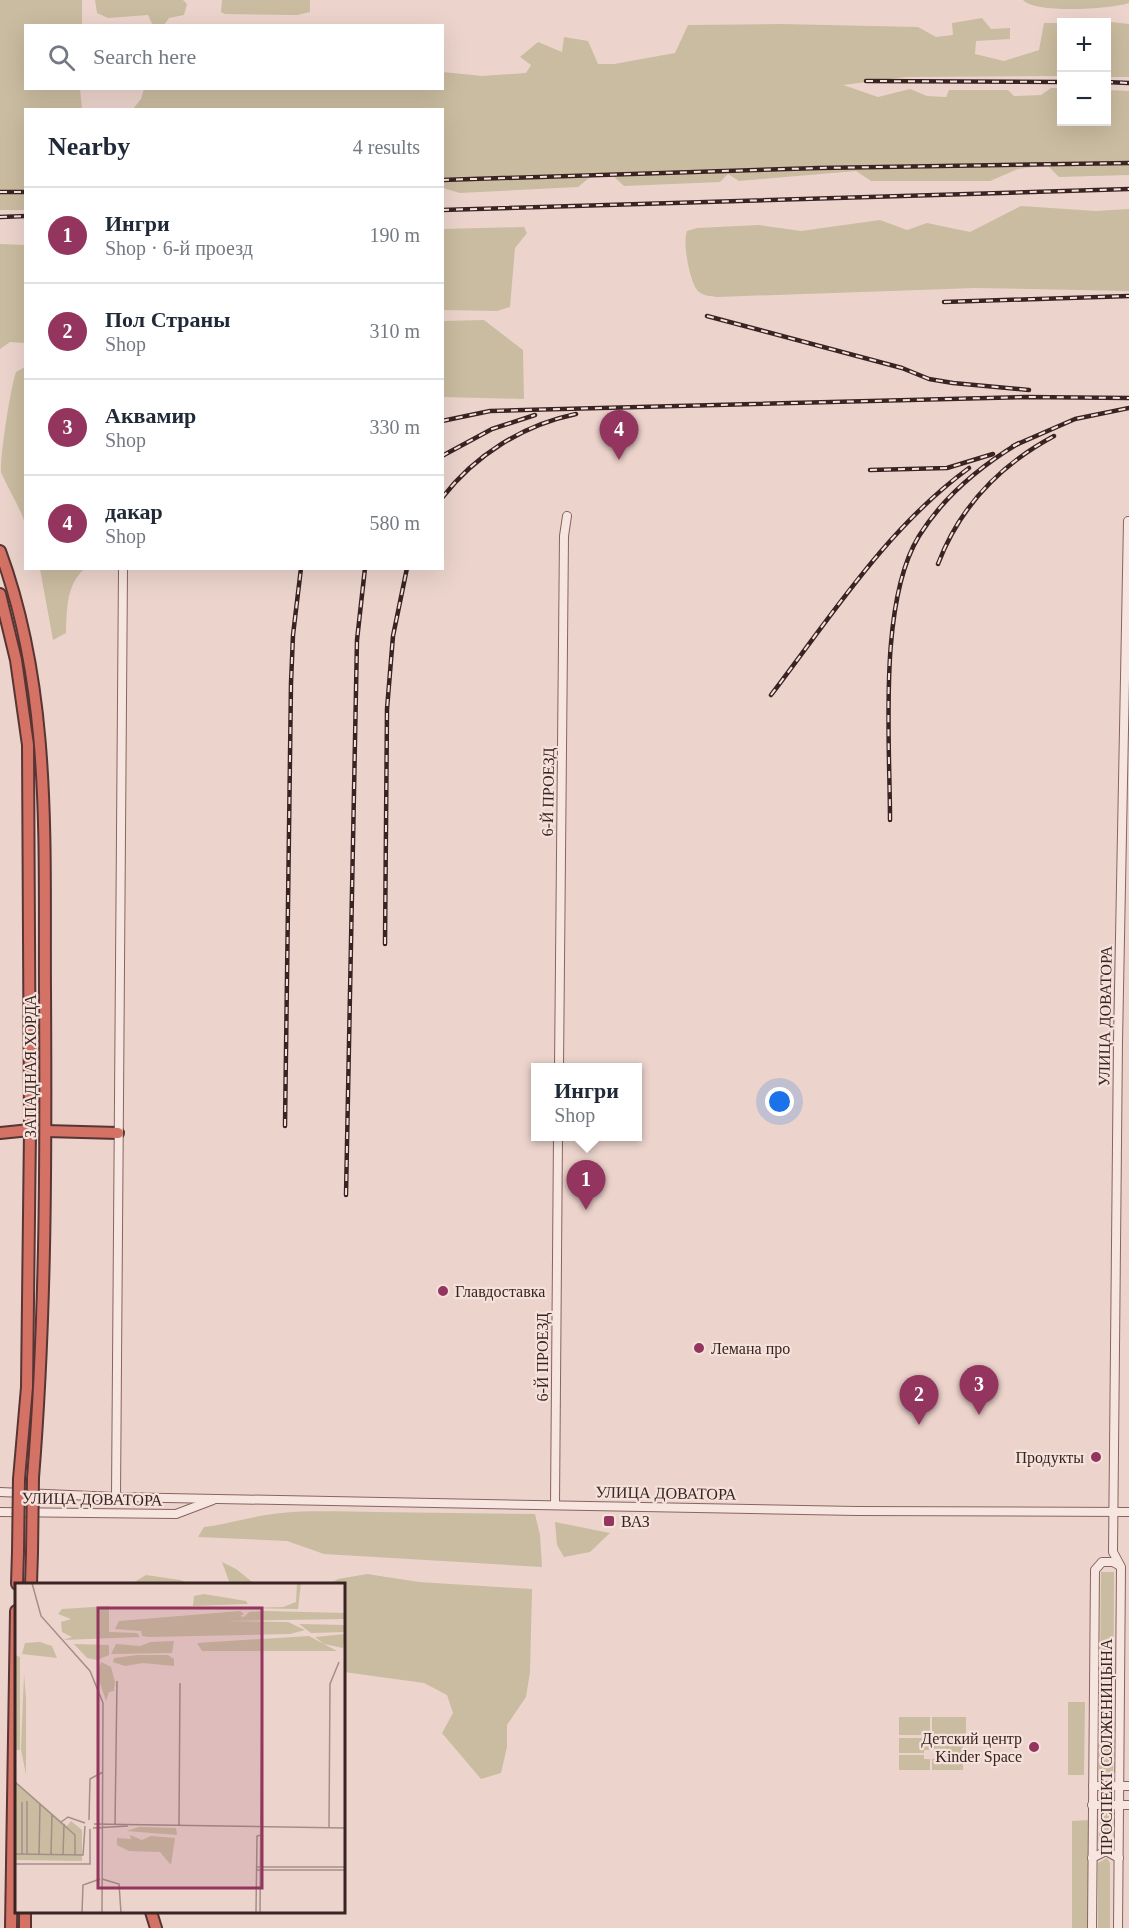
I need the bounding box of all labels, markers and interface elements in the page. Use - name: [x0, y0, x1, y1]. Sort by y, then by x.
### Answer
- map controls: [1057, 18, 1111, 126]
- button: +: [1057, 18, 1111, 72]
- search box: [24, 24, 444, 90]
- icon: search: [45, 41, 78, 74]
- text: Search here: [93, 44, 196, 69]
- button: −: [1057, 72, 1111, 126]
- text: Nearby: [48, 132, 130, 161]
- text: 4 results: [353, 136, 420, 158]
- text: Ингри: [105, 211, 170, 236]
- text: 1: [63, 224, 73, 246]
- text: 190 m: [369, 224, 420, 246]
- text: Shop · 6-й проезд: [105, 237, 253, 259]
- text: Пол Страны: [105, 307, 230, 332]
- text: 2: [63, 320, 73, 342]
- text: 310 m: [369, 320, 420, 342]
- text: Shop: [105, 333, 146, 355]
- text: Аквамир: [105, 403, 196, 428]
- pin: 4: [600, 410, 638, 460]
- text: 3: [63, 416, 73, 438]
- text: 330 m: [369, 416, 420, 438]
- text: Shop: [105, 429, 146, 451]
- text: дакар: [105, 499, 163, 524]
- text: 4: [63, 512, 73, 534]
- text: 580 m: [369, 512, 420, 534]
- text: Shop: [105, 525, 146, 547]
- street label: 6-Й ПРОЕЗД: [538, 747, 558, 837]
- street label: УЛИЦА ДОВАТОРА: [1095, 945, 1116, 1087]
- street label: ЗАПАДНАЯ ХОРДА: [22, 994, 40, 1138]
- popup: [531, 1063, 642, 1141]
- text: Ингри: [554, 1078, 619, 1103]
- your location: [765, 1087, 794, 1116]
- text: Shop: [554, 1104, 595, 1126]
- pin: 1: [566, 1160, 606, 1210]
- place label: Главдоставка: [455, 1283, 545, 1301]
- marker: Главдоставка: [436, 1284, 450, 1298]
- street label: 6-Й ПРОЕЗД: [533, 1312, 552, 1402]
- place label: Лемана про: [711, 1340, 790, 1358]
- marker: Лемана про: [692, 1341, 706, 1355]
- pin: 3: [960, 1366, 998, 1415]
- pin: 2: [900, 1376, 938, 1425]
- place label: Продукты: [1015, 1449, 1084, 1467]
- marker: Продукты: [1089, 1450, 1103, 1464]
- street label: УЛИЦА ДОВАТОРА: [595, 1483, 737, 1504]
- street label: УЛИЦА ДОВАТОРА: [21, 1489, 163, 1510]
- place label: ВАЗ: [621, 1513, 650, 1530]
- marker: ВАЗ: [602, 1514, 616, 1528]
- inset map: [15, 1583, 345, 1913]
- street label: ПРОСПЕКТ СОЛЖЕНИЦЫНА: [1098, 1638, 1116, 1855]
- place label: Детский центр Kinder Space: [921, 1730, 1022, 1766]
- marker: Детский центр Kinder Space: [1027, 1740, 1041, 1754]

